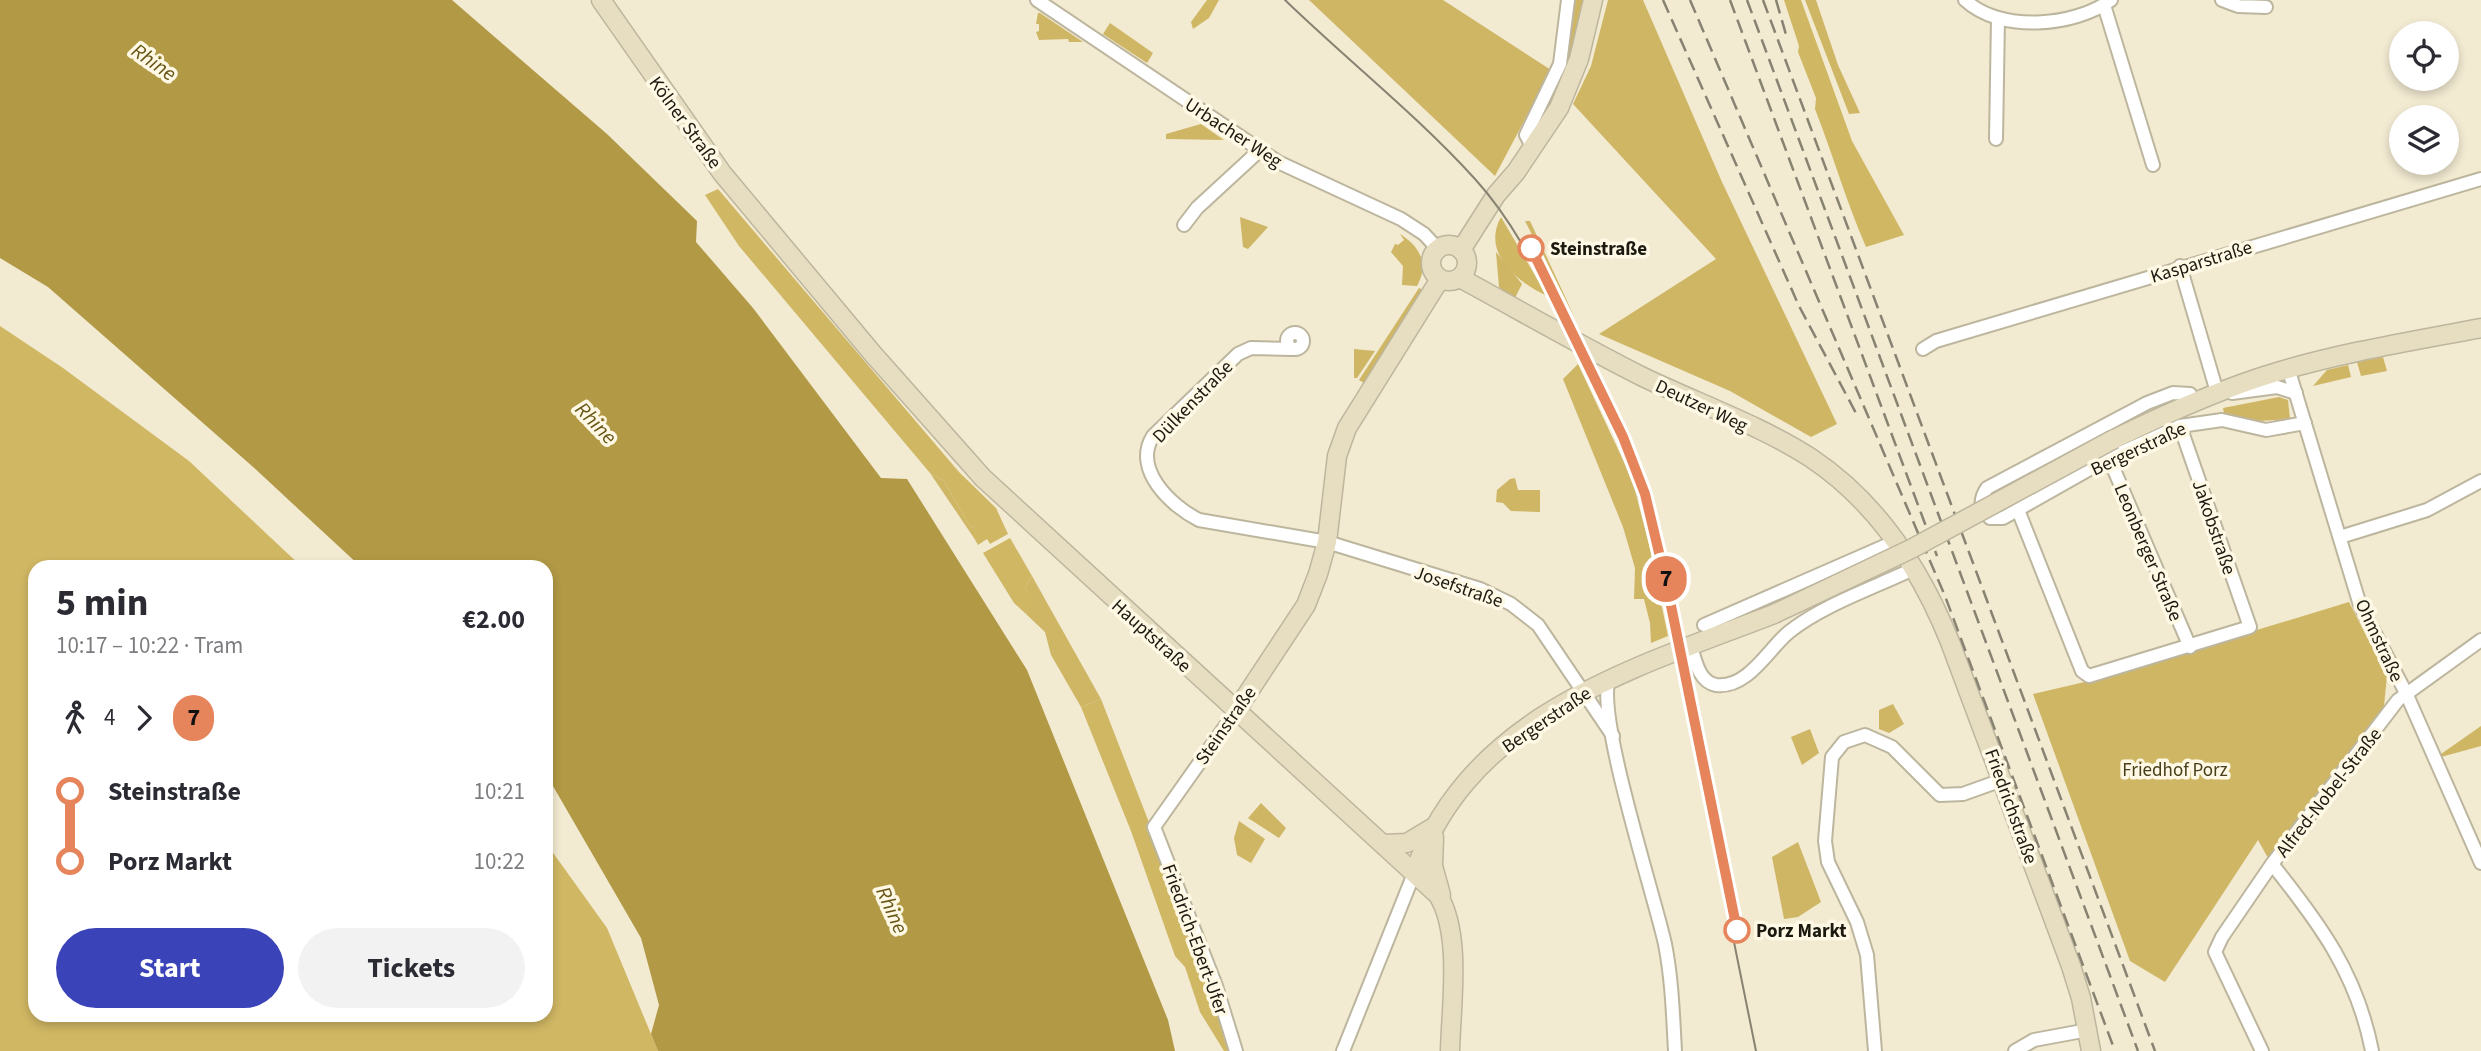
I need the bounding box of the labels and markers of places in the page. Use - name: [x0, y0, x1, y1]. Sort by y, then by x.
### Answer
- marker: Steinstraße: [1518, 235, 1544, 261]
- place label: Steinstraße: [1550, 236, 1647, 263]
- marker: Porz Markt: [1724, 917, 1750, 943]
- place label: Porz Markt: [1756, 918, 1847, 945]

